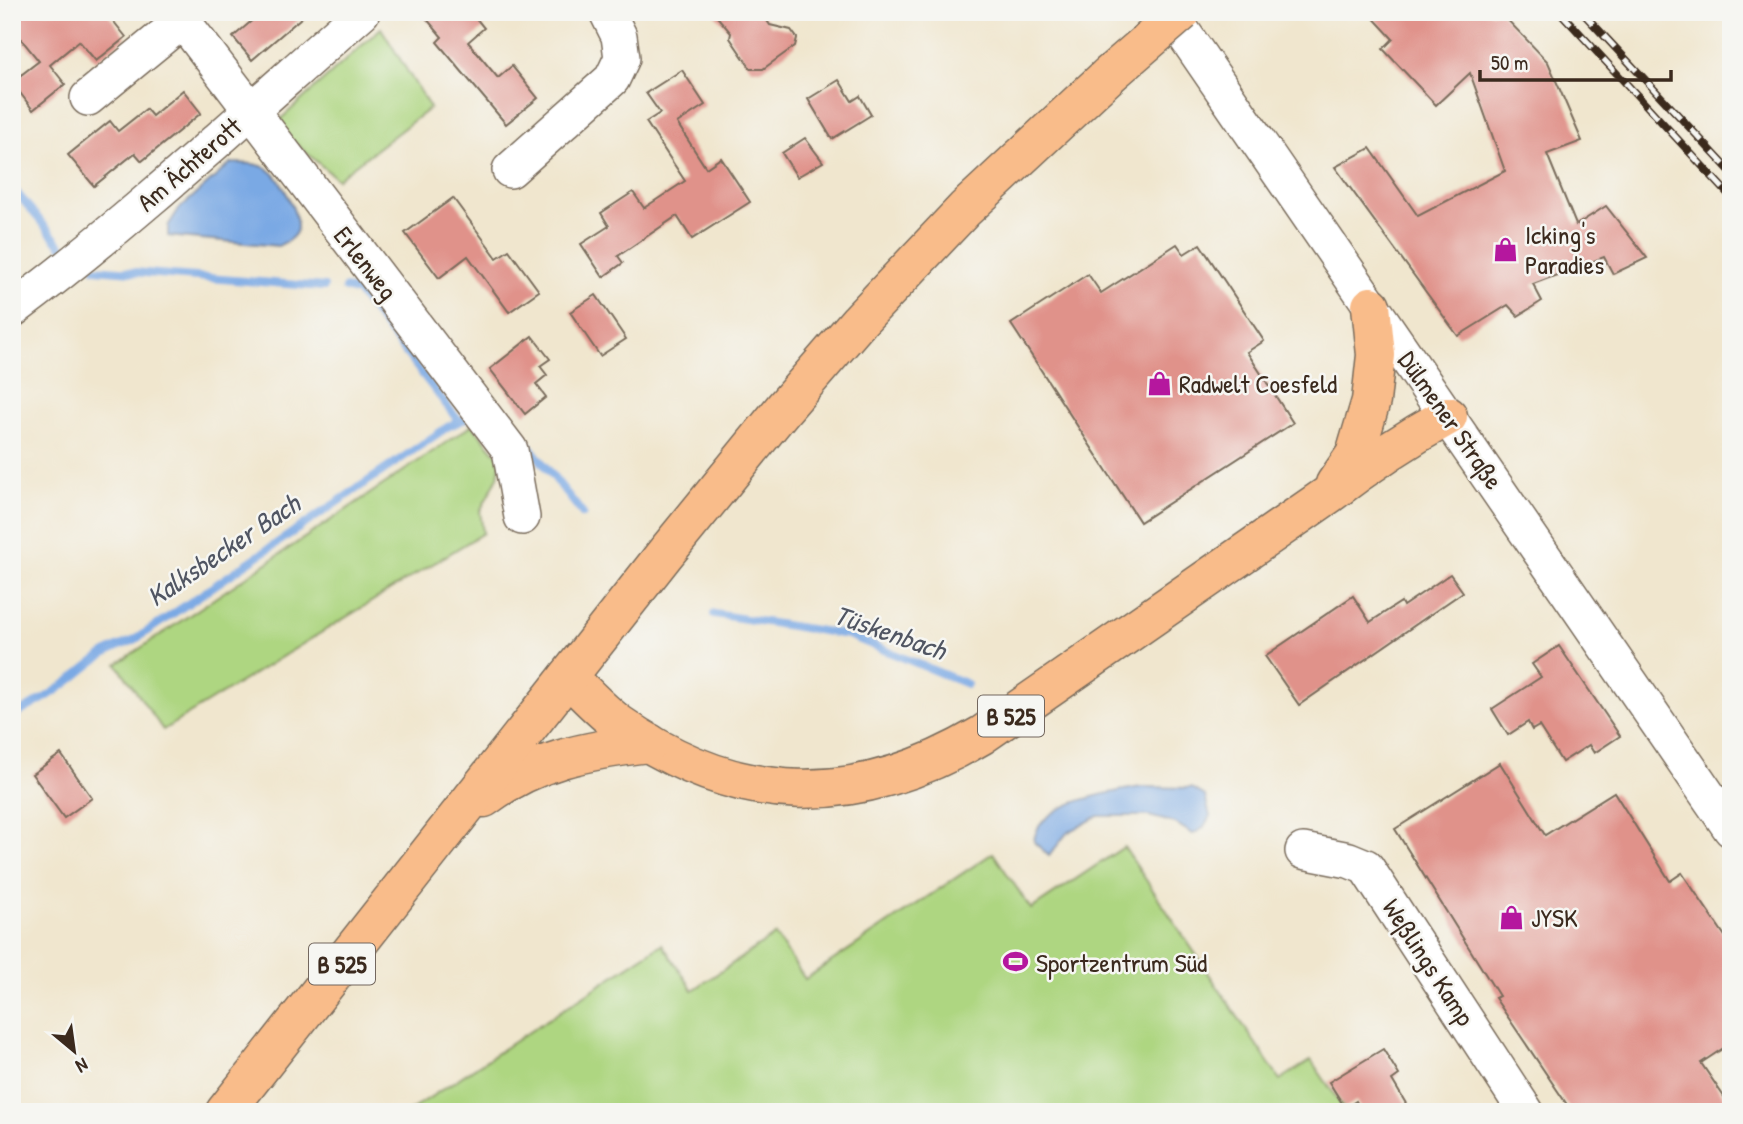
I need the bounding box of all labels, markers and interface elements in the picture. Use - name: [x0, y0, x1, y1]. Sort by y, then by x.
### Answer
- scale bar: [1480, 38, 1671, 82]
- text: 50 m: [1491, 48, 1528, 77]
- street label: Am Ächterott: [129, 108, 249, 219]
- place label: Icking's Paradies: [1525, 217, 1604, 282]
- street label: Erlenweg: [326, 219, 406, 307]
- shop icon: Icking's Paradies: [1491, 235, 1519, 263]
- street label: Dülmener Straße: [1391, 344, 1511, 496]
- place label: Radwelt Coesfeld: [1179, 366, 1337, 401]
- shop icon: Radwelt Coesfeld: [1145, 369, 1173, 397]
- water label: Kalksbecker Bach: [139, 484, 309, 615]
- water label: Tüskenbach: [829, 595, 953, 670]
- road number: B 525: [978, 696, 1044, 736]
- street label: Weßlings Kamp: [1375, 892, 1483, 1032]
- place label: JYSK: [1531, 900, 1578, 935]
- shop icon: JYSK: [1497, 903, 1525, 931]
- road number: B 525: [309, 944, 375, 984]
- place label: Sportzentrum Süd: [1036, 945, 1207, 980]
- sports icon: Sportzentrum Süd: [1002, 948, 1030, 976]
- north arrow: [38, 1016, 108, 1086]
- text: N: [72, 1052, 93, 1080]

